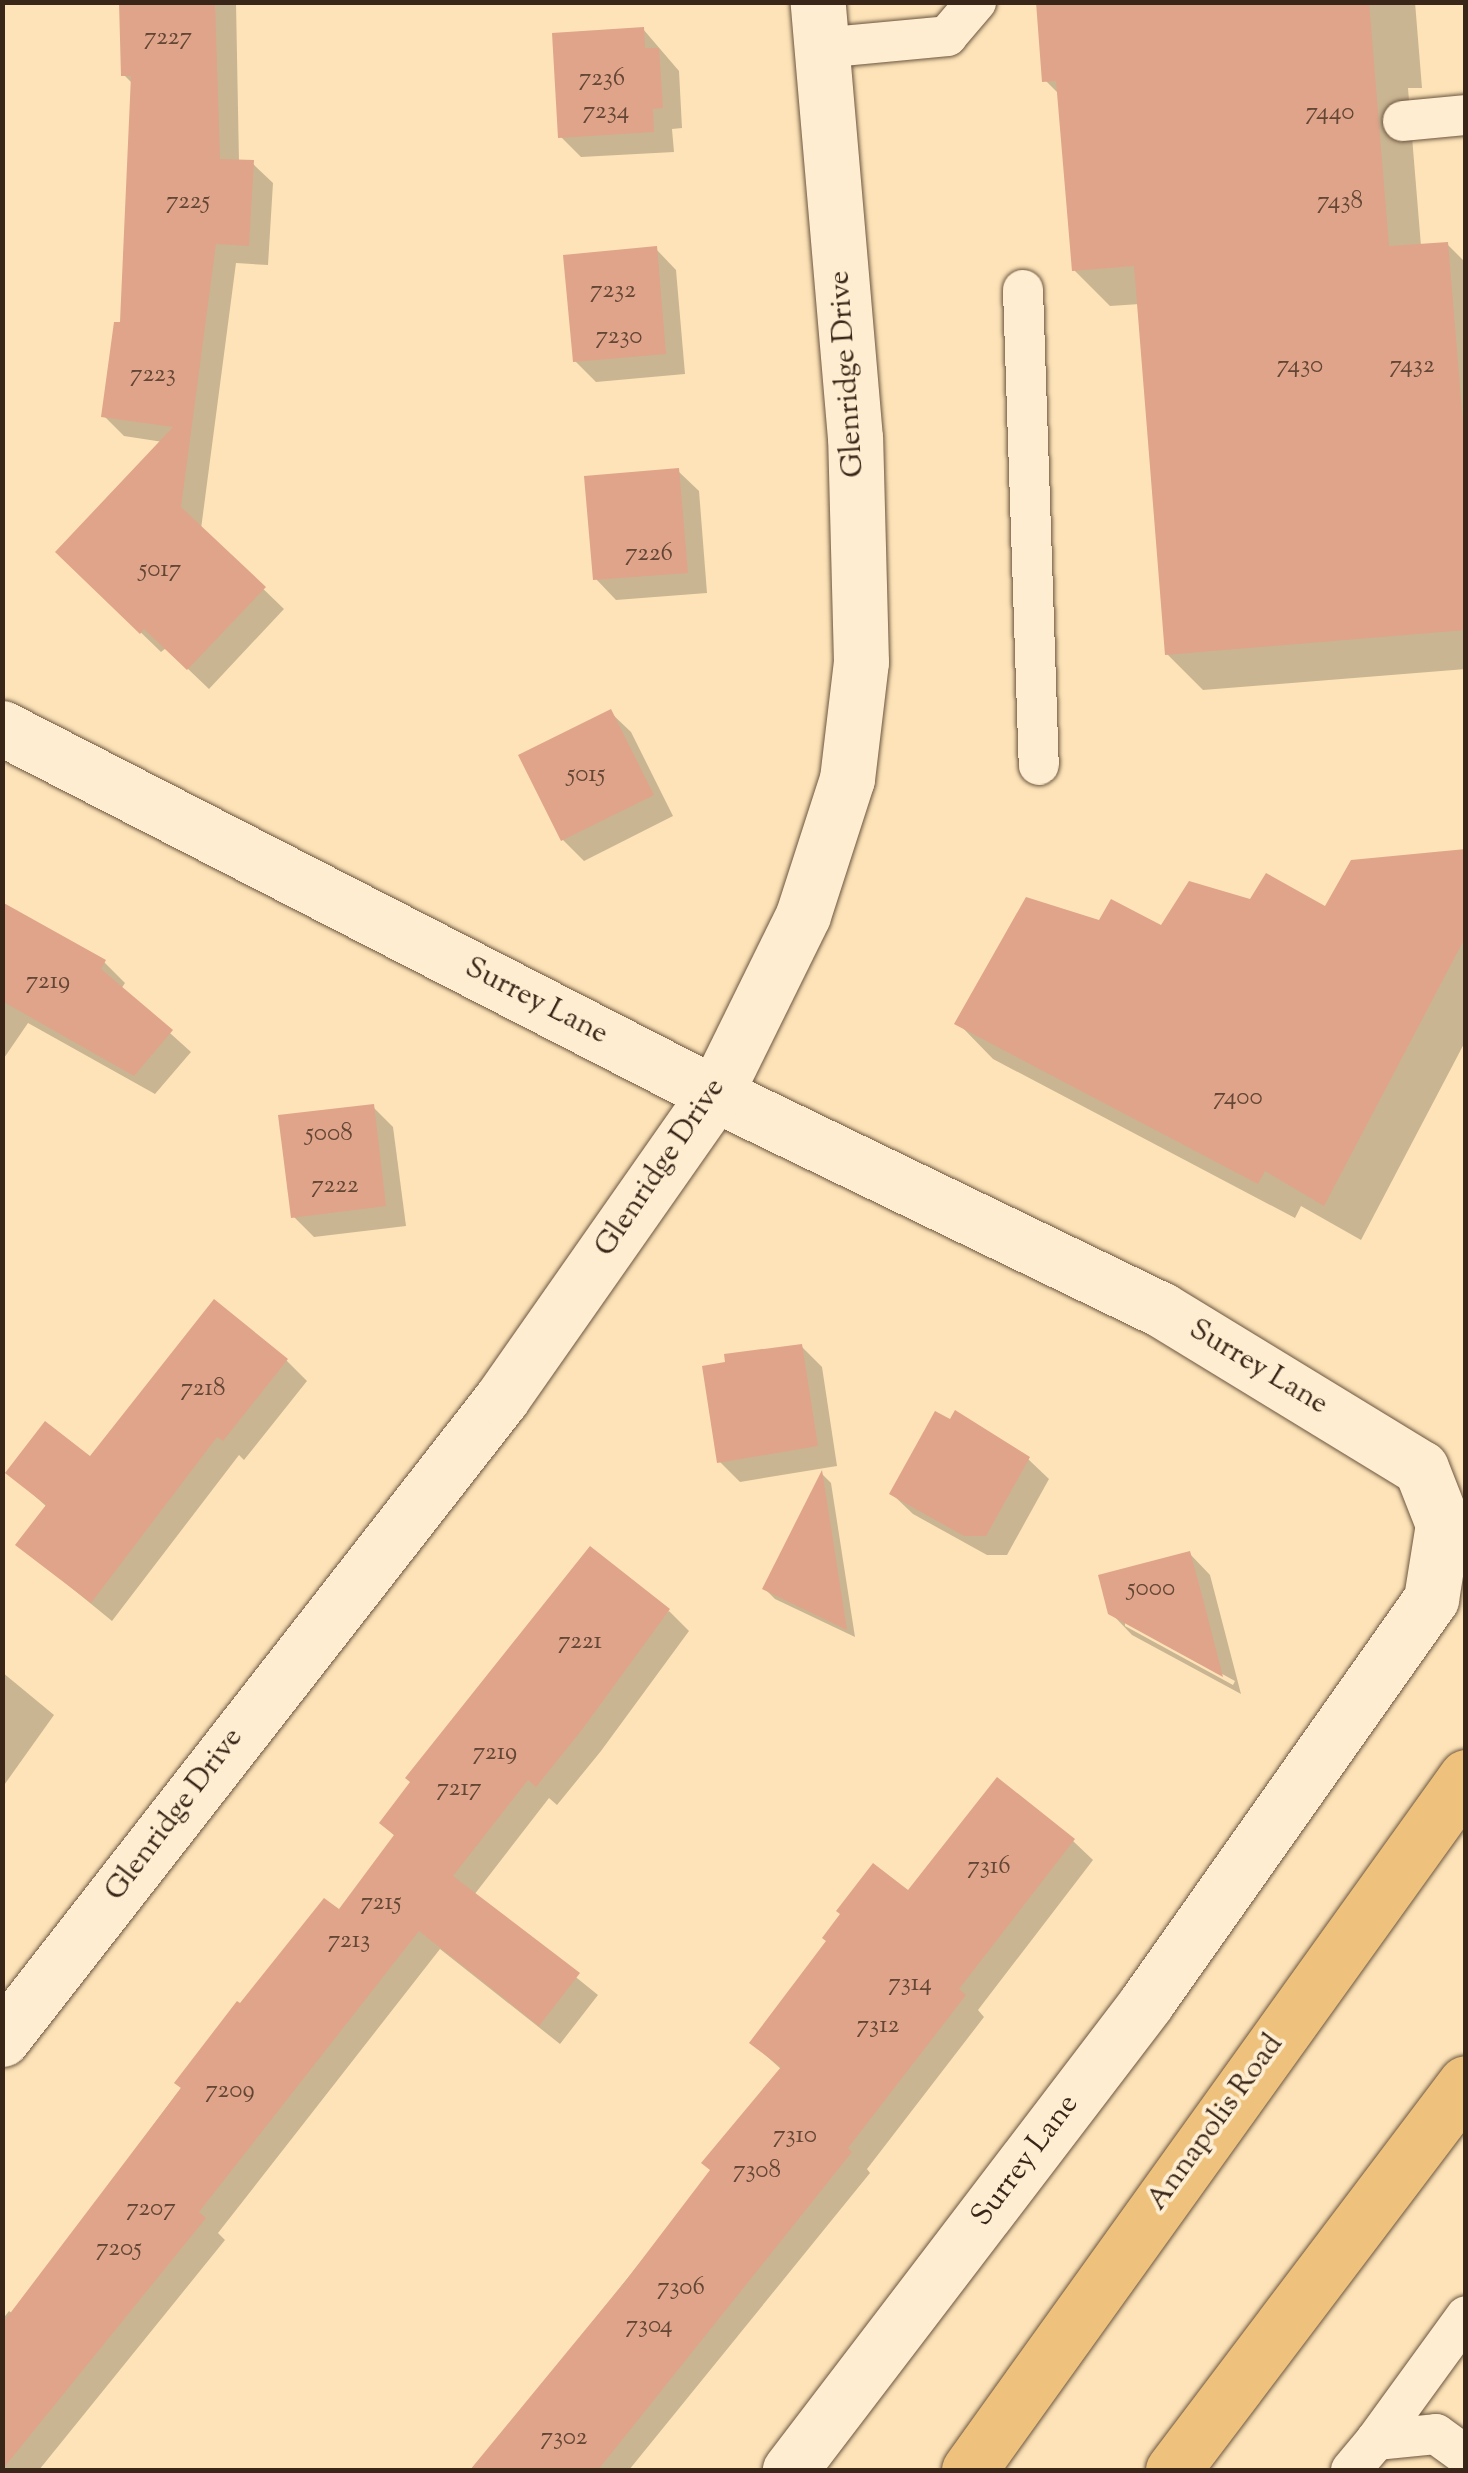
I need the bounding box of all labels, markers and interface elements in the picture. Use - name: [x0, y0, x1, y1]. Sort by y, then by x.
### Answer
- house number: 7227: [144, 23, 192, 53]
- house number: 7236: [579, 64, 625, 94]
- house number: 7234: [583, 97, 629, 127]
- house number: 7440: [1305, 98, 1355, 128]
- house number: 7225: [166, 187, 210, 217]
- house number: 7438: [1317, 187, 1363, 217]
- street label: Glenridge Drive: [823, 269, 873, 479]
- house number: 7232: [590, 276, 636, 306]
- house number: 7230: [595, 322, 643, 352]
- house number: 7430: [1277, 351, 1323, 381]
- house number: 7432: [1389, 351, 1435, 381]
- house number: 7223: [130, 360, 176, 390]
- house number: 7226: [625, 539, 673, 569]
- house number: 5017: [139, 555, 181, 585]
- house number: 5015: [567, 760, 605, 790]
- street label: Surrey Lane: [458, 951, 614, 1053]
- house number: 7219: [26, 967, 70, 997]
- street label: Glenridge Drive: [588, 1072, 734, 1264]
- house number: 7400: [1213, 1083, 1263, 1113]
- house number: 5008: [305, 1119, 353, 1149]
- house number: 7222: [311, 1171, 359, 1201]
- street label: Surrey Lane: [1182, 1312, 1334, 1424]
- house number: 7218: [181, 1374, 225, 1404]
- house number: 5000: [1127, 1574, 1175, 1604]
- house number: 7221: [558, 1627, 602, 1657]
- street label: Glenridge Drive: [98, 1721, 252, 1909]
- house number: 7219: [473, 1738, 517, 1768]
- house number: 7217: [437, 1774, 481, 1804]
- house number: 7316: [967, 1852, 1011, 1882]
- house number: 7215: [360, 1888, 402, 1918]
- house number: 7213: [328, 1926, 370, 1956]
- house number: 7314: [888, 1969, 932, 1999]
- house number: 7312: [857, 2011, 899, 2041]
- street label: Annapolis Road: [1140, 2028, 1292, 2218]
- house number: 7209: [205, 2076, 255, 2106]
- street label: Surrey Lane: [965, 2088, 1087, 2234]
- house number: 7310: [773, 2121, 817, 2151]
- house number: 7308: [733, 2156, 781, 2186]
- house number: 7207: [126, 2194, 176, 2224]
- house number: 7205: [96, 2234, 142, 2264]
- house number: 7306: [657, 2273, 705, 2303]
- house number: 7304: [626, 2311, 672, 2341]
- house number: 7302: [540, 2423, 588, 2453]

